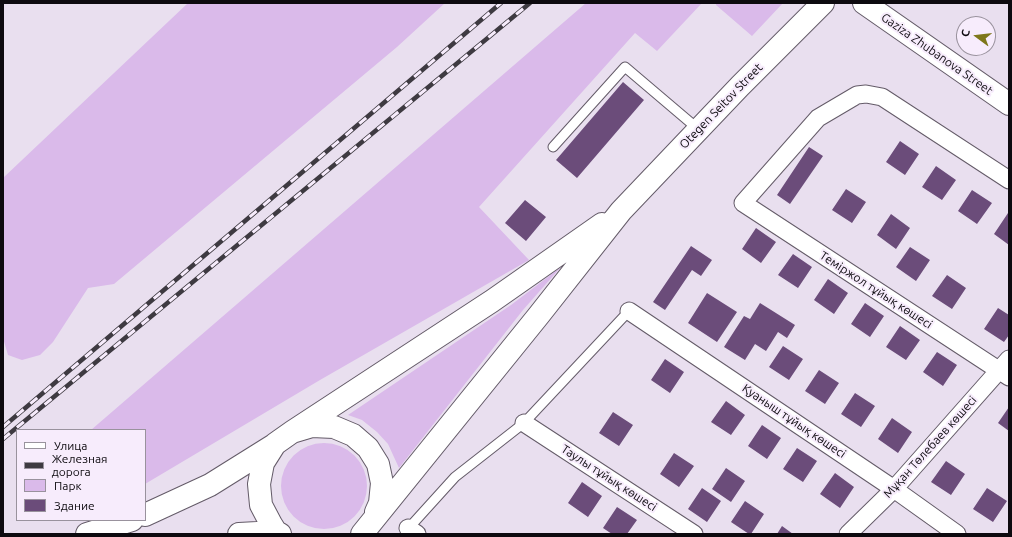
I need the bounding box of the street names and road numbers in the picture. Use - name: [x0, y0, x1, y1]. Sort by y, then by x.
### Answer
- street label: Gaziza Zhubanova Street: [878, 10, 996, 98]
- street label: Otegen Seitov Street: [676, 60, 766, 152]
- street label: Теміржол тұйық көшесі: [817, 248, 935, 332]
- street label: Қуаныш тұйық көшесі: [739, 381, 849, 461]
- street label: Мұқан Төлебаев көшесі: [880, 393, 980, 501]
- street label: Таулы тұйық көшесі: [558, 442, 660, 514]

